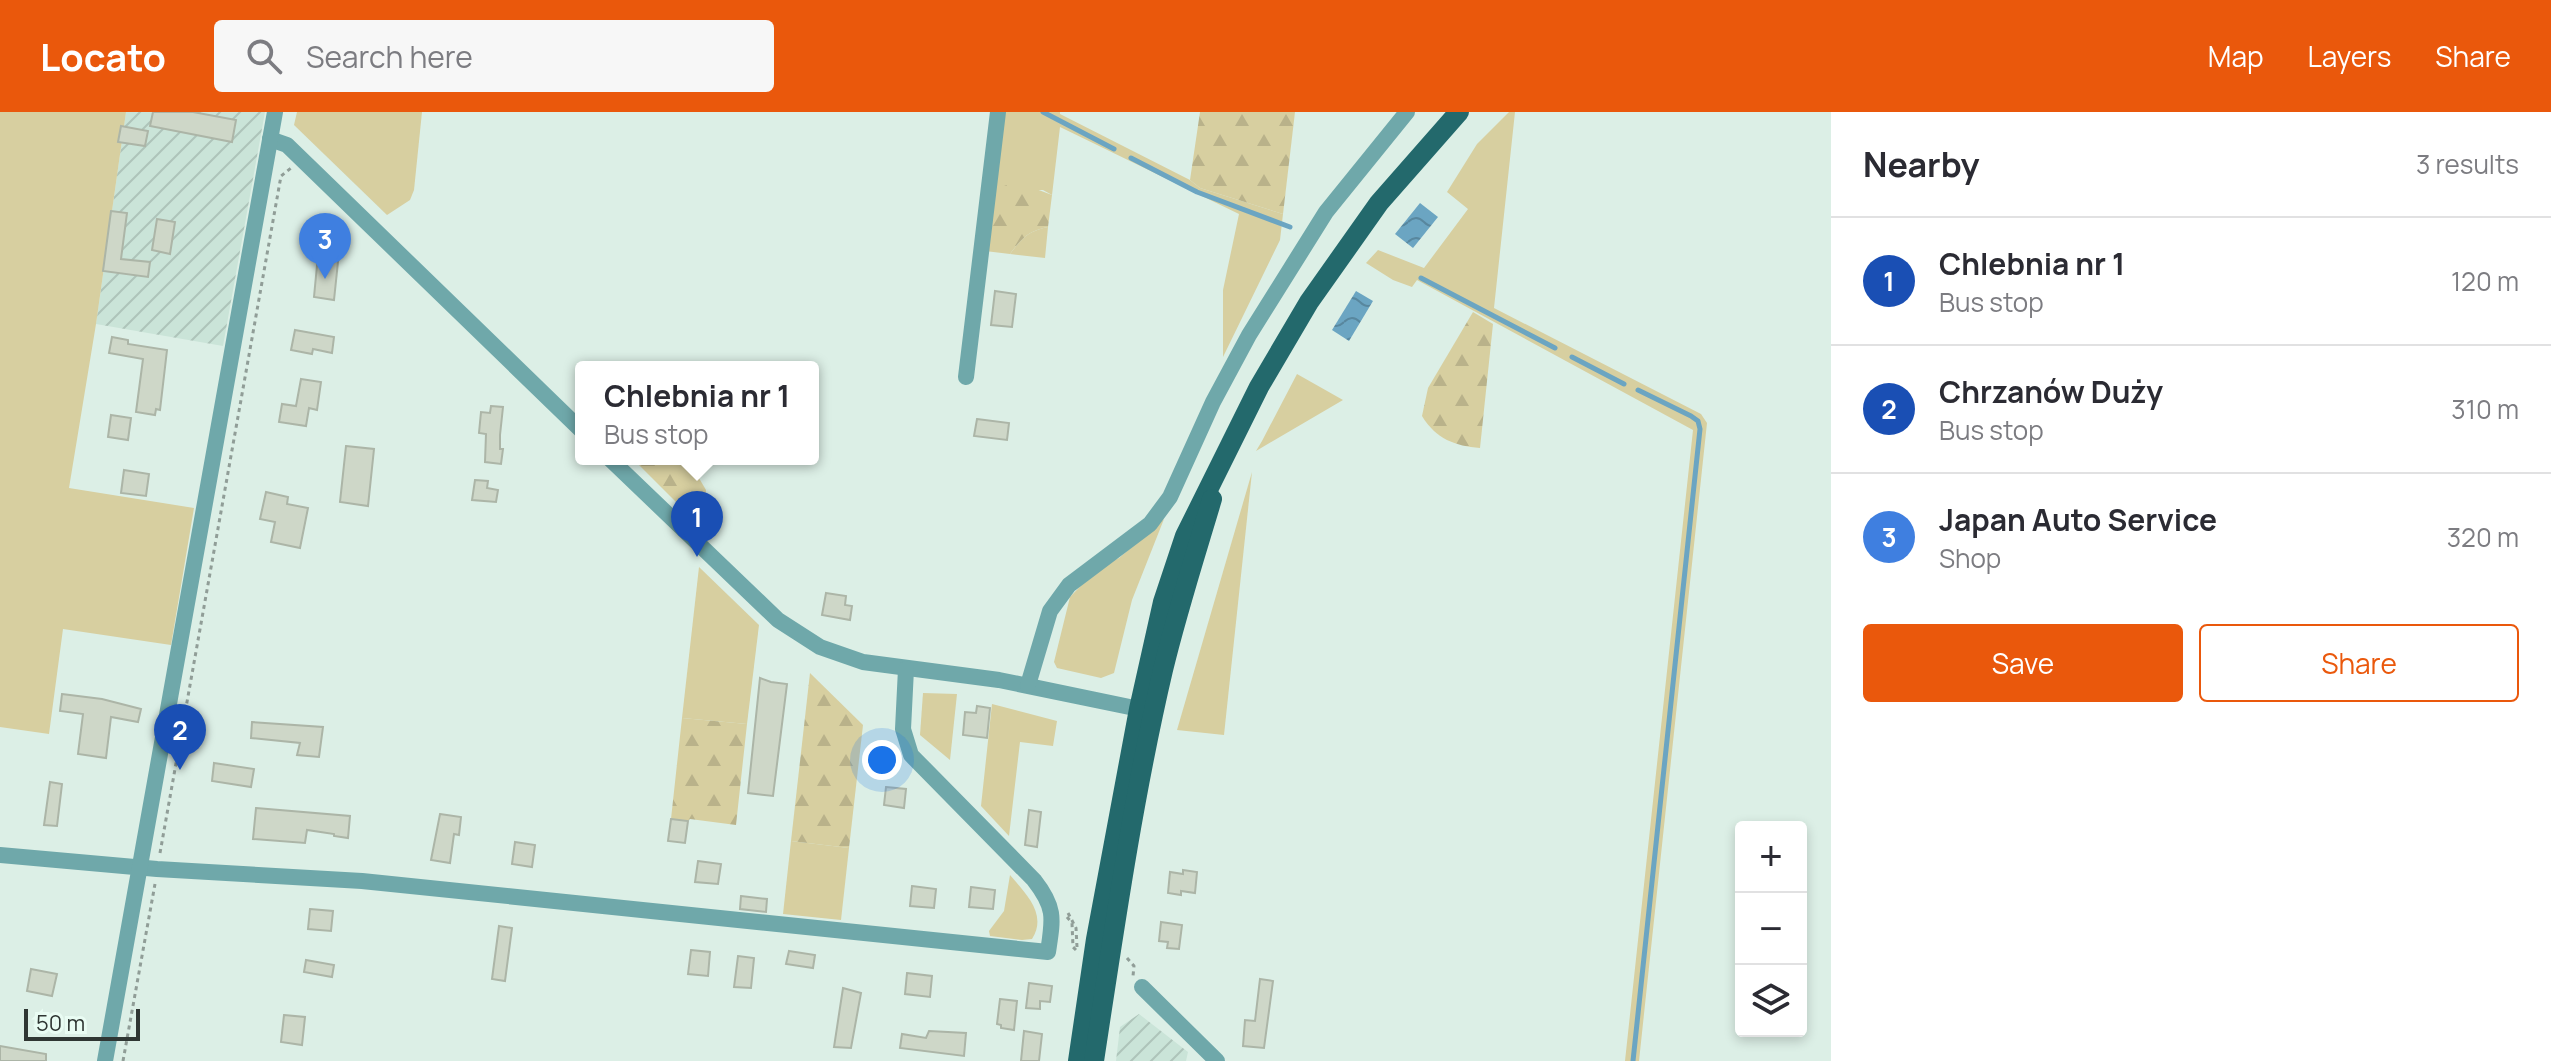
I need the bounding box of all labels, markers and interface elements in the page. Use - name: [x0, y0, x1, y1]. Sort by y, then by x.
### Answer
- search box: [214, 20, 774, 92]
- text: Locato: [40, 30, 166, 82]
- icon: search: [242, 34, 286, 78]
- text: Search here: [306, 36, 473, 77]
- text: Map: [2208, 37, 2264, 75]
- text: Layers: [2308, 37, 2391, 75]
- text: Share: [2435, 37, 2511, 75]
- text: Nearby: [1863, 141, 1979, 187]
- text: 3 results: [2416, 146, 2519, 182]
- pin: 3: [299, 213, 351, 279]
- text: Chlebnia nr 1: [1939, 243, 2125, 284]
- text: 1: [1883, 263, 1895, 299]
- text: 120 m: [2451, 263, 2519, 299]
- text: Bus stop: [1939, 284, 2044, 320]
- popup: [575, 361, 819, 465]
- text: Chrzanów Duży: [1939, 371, 2163, 412]
- text: Chlebnia nr 1: [604, 375, 790, 416]
- text: 2: [1881, 391, 1897, 427]
- text: 310 m: [2451, 391, 2519, 427]
- text: Bus stop: [1939, 412, 2044, 448]
- text: Bus stop: [604, 416, 708, 452]
- pin: 1: [671, 491, 723, 557]
- text: Japan Auto Service: [1939, 499, 2217, 540]
- text: 3: [1881, 519, 1897, 555]
- text: 320 m: [2447, 519, 2519, 555]
- text: Shop: [1939, 540, 2001, 576]
- button: Save: [1863, 624, 2183, 702]
- button: Share: [2199, 624, 2519, 702]
- pin: 2: [154, 704, 206, 770]
- your location: [862, 740, 902, 780]
- map controls: [1735, 821, 1807, 1037]
- button: +: [1735, 821, 1807, 893]
- button: −: [1735, 893, 1807, 965]
- button: layers: [1735, 965, 1807, 1037]
- scale bar: [24, 1005, 140, 1041]
- text: 50 m: [36, 1008, 85, 1038]

